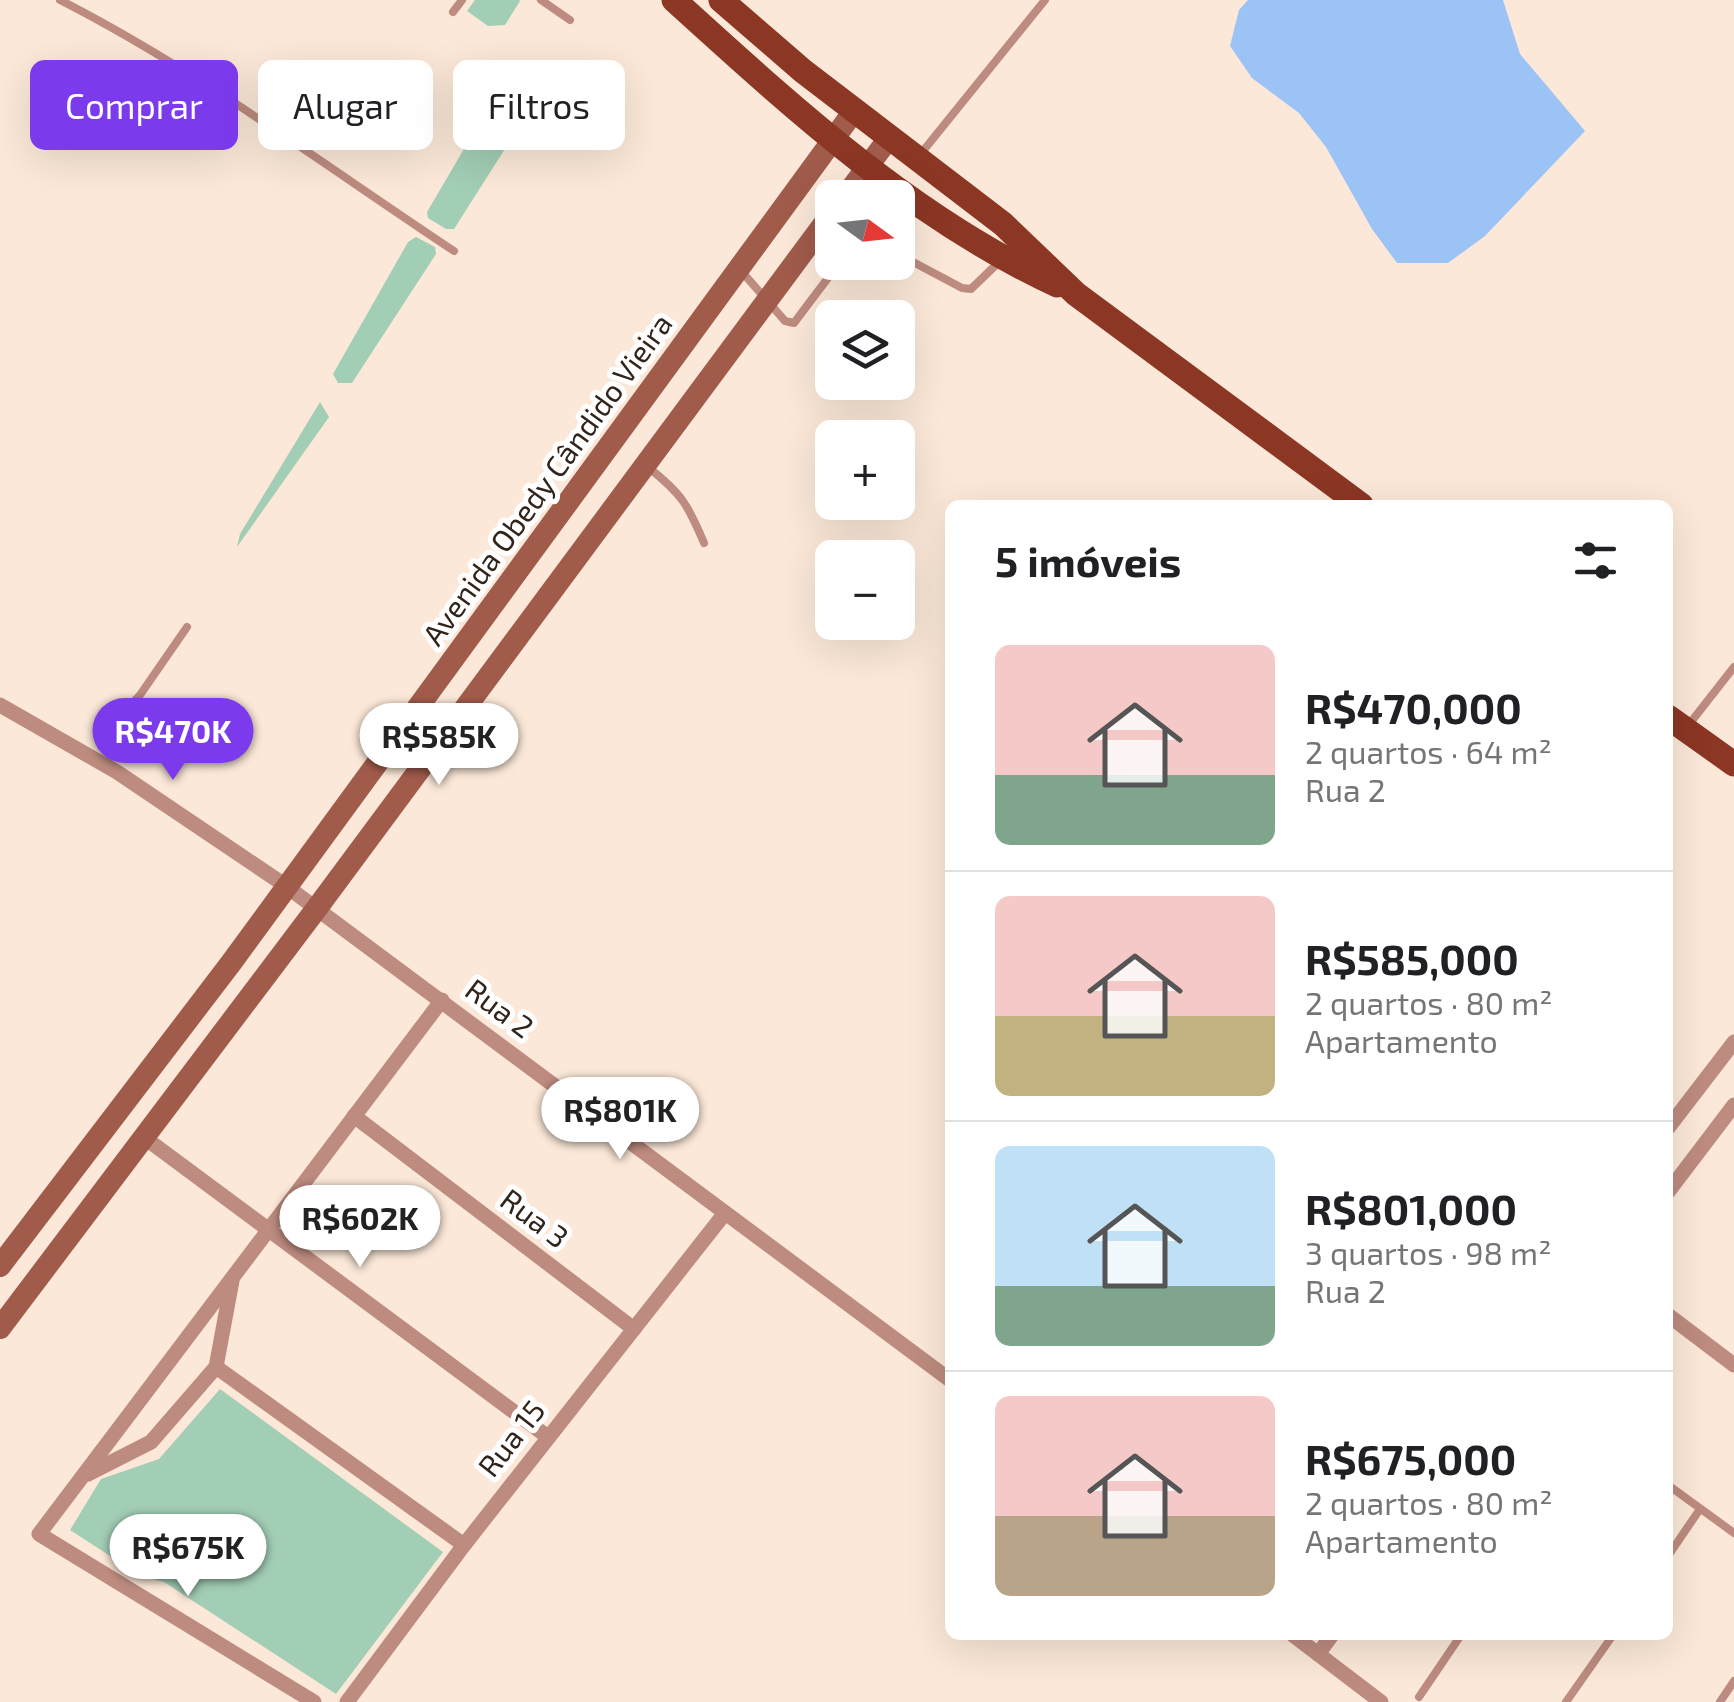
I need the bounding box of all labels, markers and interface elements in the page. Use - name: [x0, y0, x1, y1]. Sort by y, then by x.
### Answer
- chip: Comprar: [30, 60, 238, 150]
- chip: Alugar: [258, 60, 433, 150]
- chip: Filtros: [453, 60, 625, 150]
- north arrow: [815, 180, 915, 280]
- map controls: [815, 180, 915, 640]
- button: layers: [815, 300, 915, 400]
- street label: Avenida Obedy Cândido Vieira: [414, 306, 679, 652]
- button: +: [815, 420, 915, 520]
- icon: filters: [1568, 533, 1623, 588]
- text: 5 imóveis: [995, 535, 1181, 585]
- button: −: [815, 540, 915, 640]
- text: R$470,000: [1305, 682, 1522, 732]
- icon: home: [1075, 685, 1195, 805]
- pin: R$470K: [92, 698, 254, 783]
- pin: R$585K: [358, 703, 520, 788]
- text: R$470K: [114, 711, 232, 749]
- text: R$585K: [382, 716, 496, 754]
- text: 2 quartos · 64 m²: [1305, 732, 1552, 770]
- text: Rua 2: [1305, 770, 1386, 808]
- text: R$585,000: [1305, 933, 1519, 983]
- icon: home: [1075, 936, 1195, 1056]
- street label: Rua 2: [459, 970, 541, 1045]
- text: 2 quartos · 80 m²: [1305, 983, 1553, 1021]
- text: Apartamento: [1305, 1021, 1498, 1059]
- pin: R$801K: [539, 1077, 701, 1162]
- text: R$801K: [563, 1090, 677, 1128]
- street label: Rua 3: [494, 1180, 576, 1254]
- text: R$801,000: [1305, 1183, 1517, 1233]
- pin: R$602K: [279, 1185, 441, 1270]
- icon: home: [1075, 1186, 1195, 1306]
- text: R$602K: [301, 1198, 419, 1236]
- text: 3 quartos · 98 m²: [1305, 1233, 1551, 1271]
- text: Rua 2: [1305, 1271, 1386, 1309]
- street label: Rua 15: [470, 1392, 551, 1483]
- text: R$675,000: [1305, 1433, 1516, 1483]
- icon: home: [1075, 1436, 1195, 1556]
- text: 2 quartos · 80 m²: [1305, 1483, 1553, 1521]
- pin: R$675K: [107, 1514, 269, 1599]
- text: Apartamento: [1305, 1521, 1498, 1559]
- text: R$675K: [132, 1527, 245, 1565]

